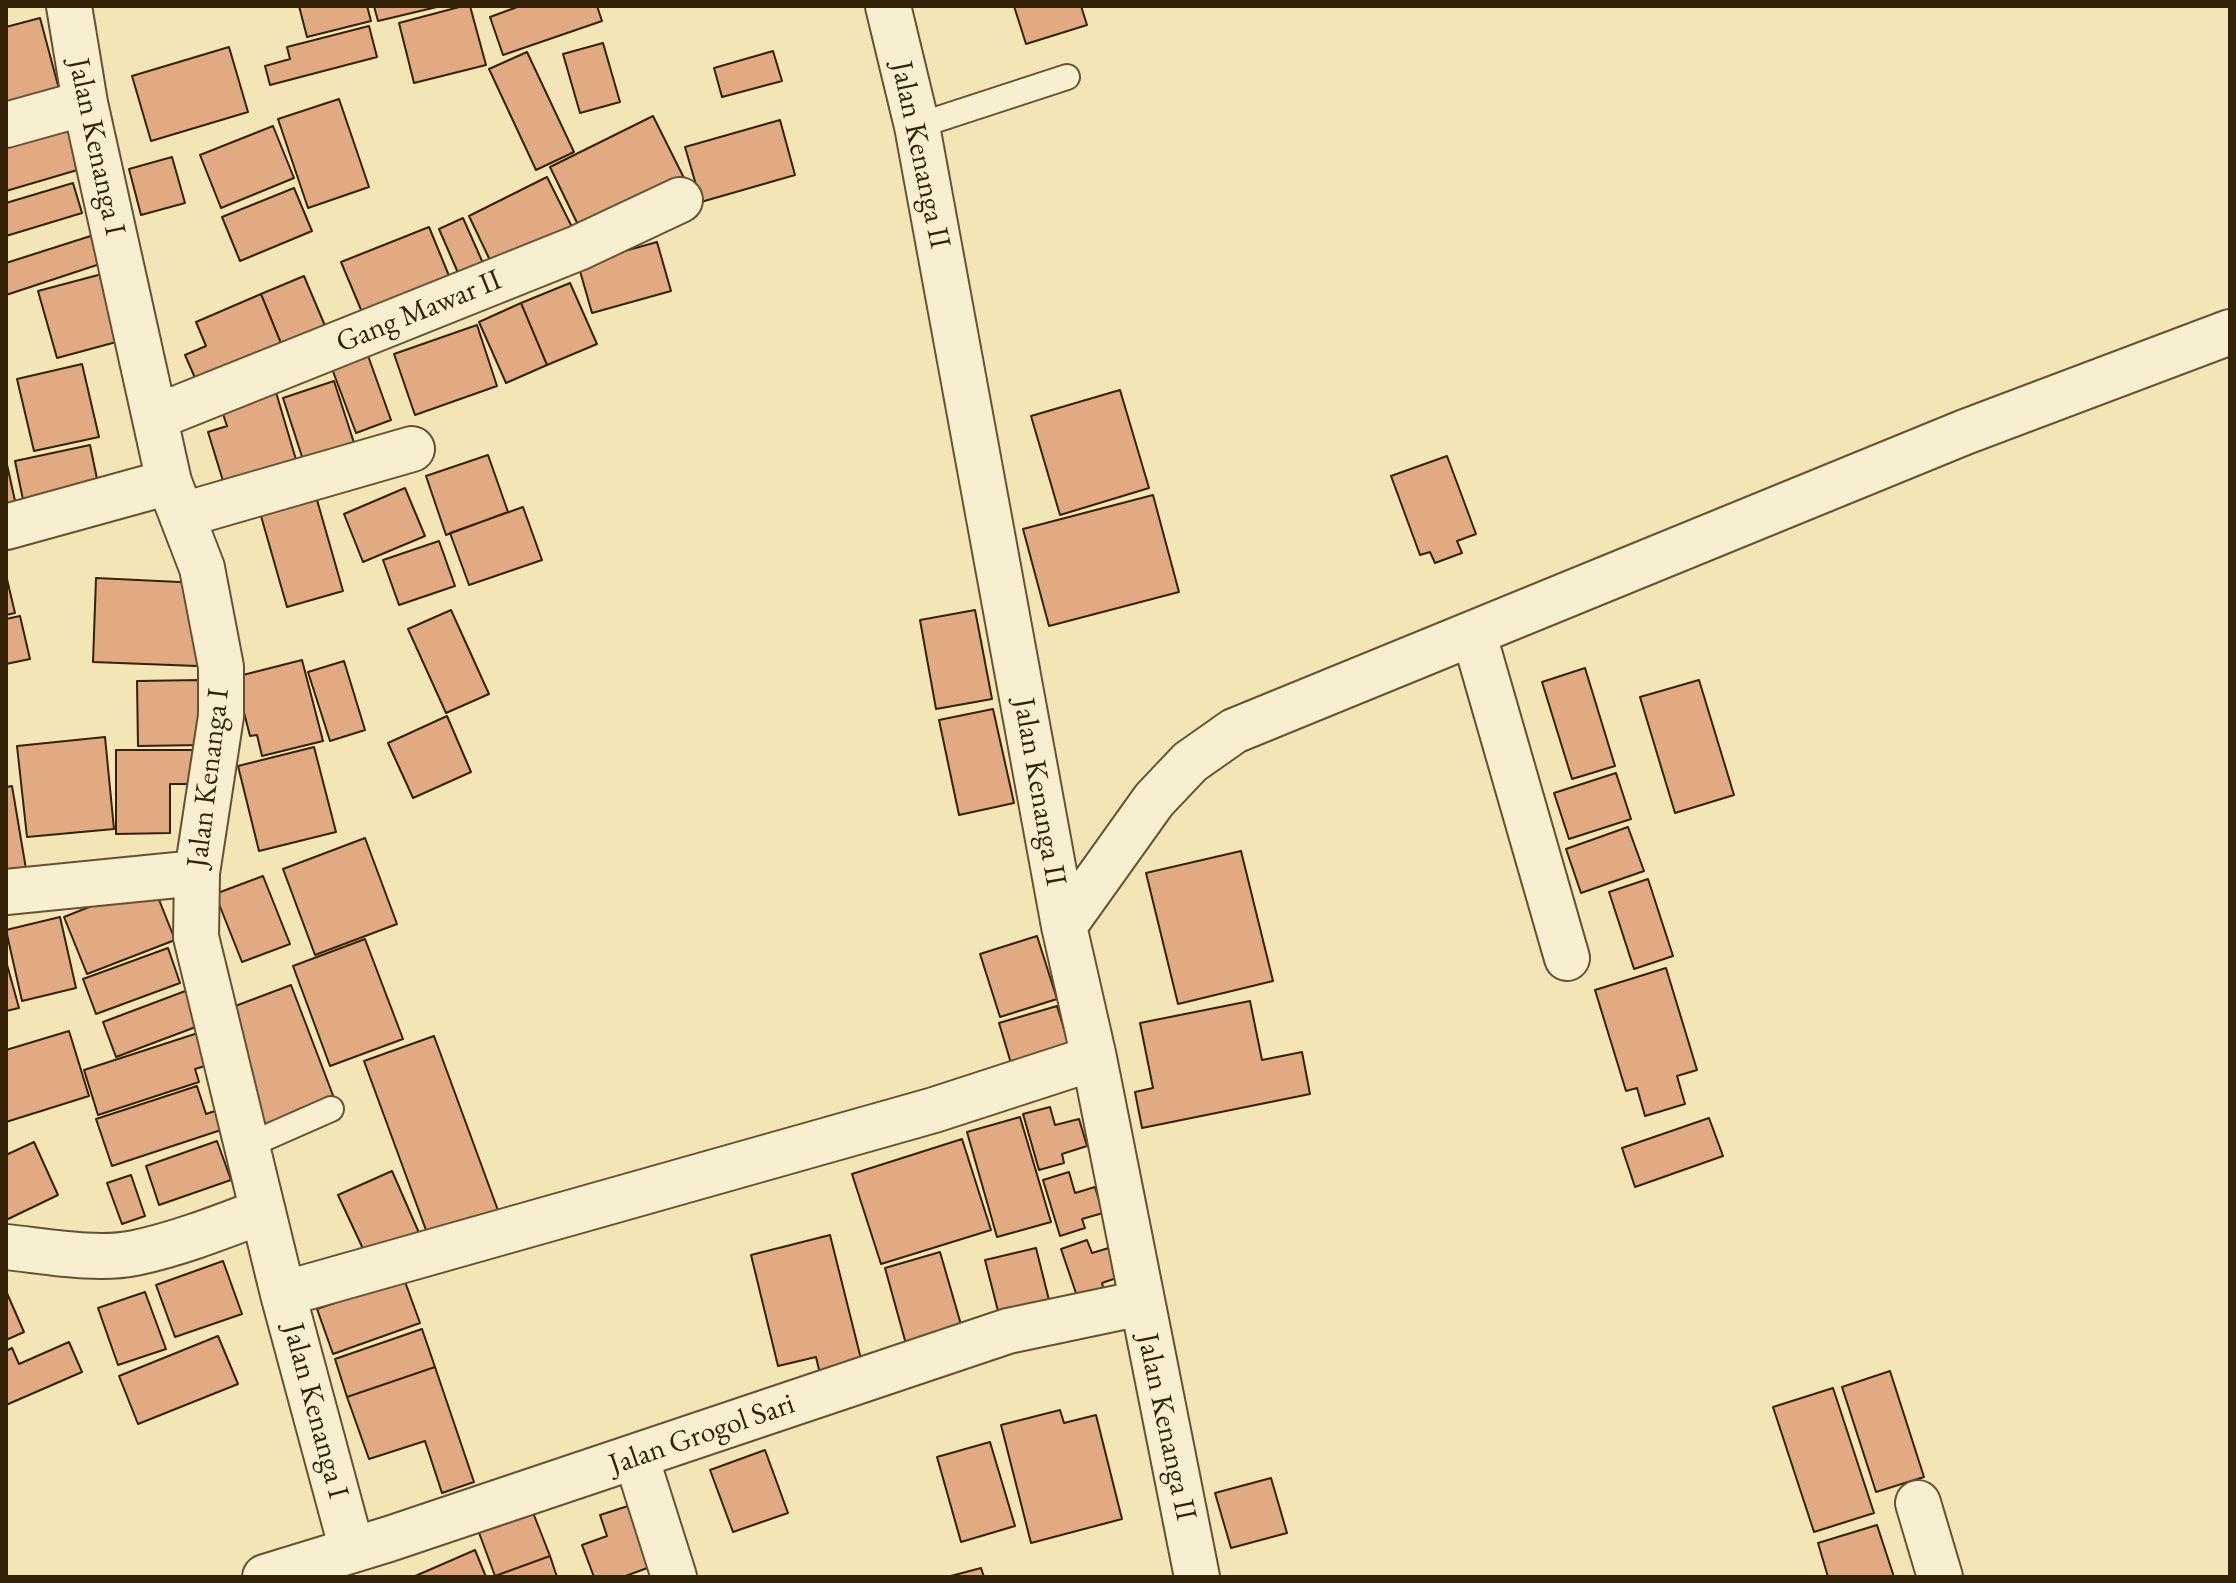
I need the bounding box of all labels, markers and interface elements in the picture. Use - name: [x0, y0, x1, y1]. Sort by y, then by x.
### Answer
- street label: Jalan Kenanga I: [60, 55, 132, 239]
- street label: Jalan Kenanga II: [883, 58, 957, 252]
- street label: Gang Mawar II: [331, 263, 507, 361]
- street label: Jalan Kenanga I: [180, 686, 238, 870]
- street label: Jalan Kenanga II: [1005, 695, 1073, 889]
- street label: Jalan Kenanga I: [274, 1319, 356, 1503]
- street label: Jalan Kenanga II: [1129, 1330, 1203, 1524]
- street label: Jalan Grogol Sari: [604, 1386, 800, 1484]

